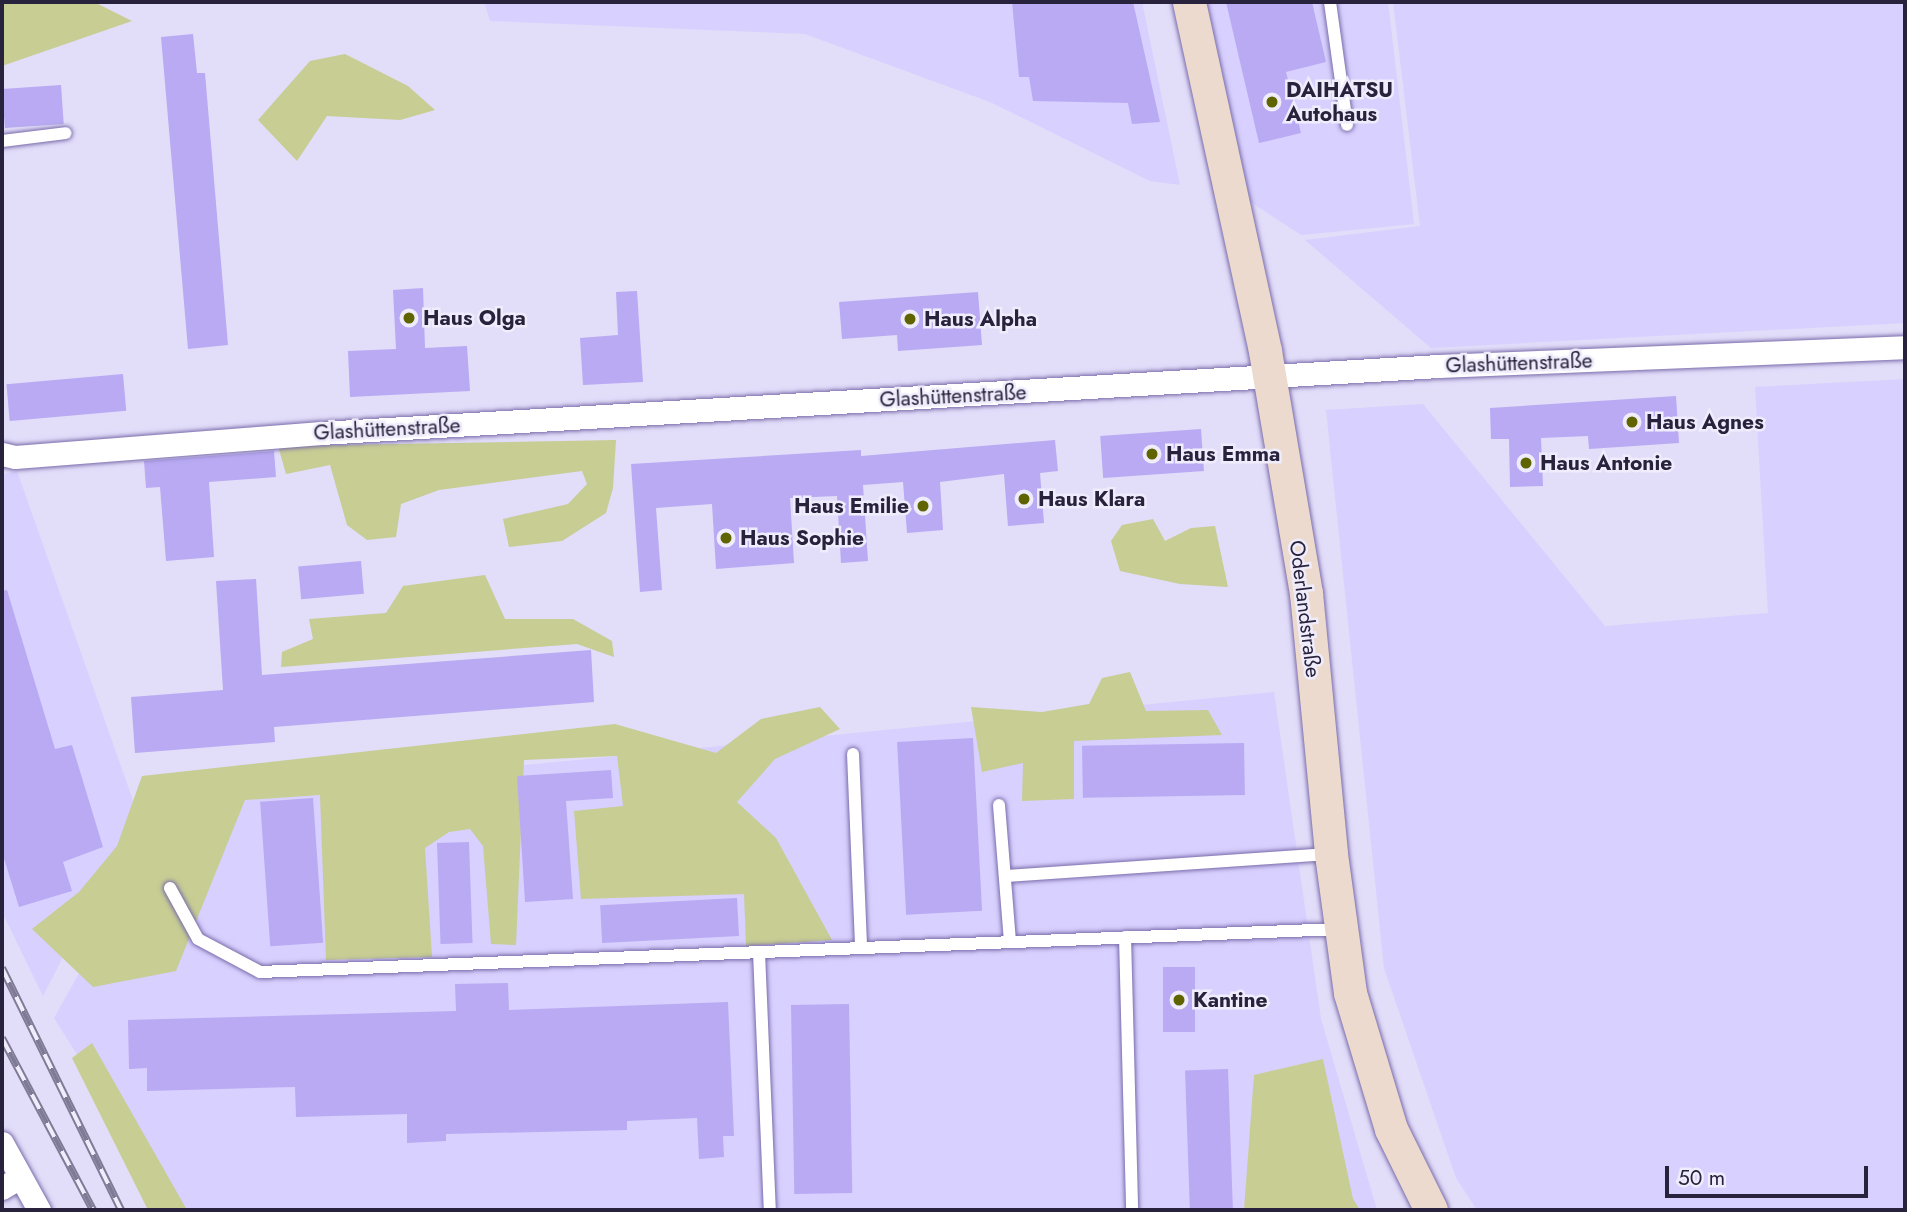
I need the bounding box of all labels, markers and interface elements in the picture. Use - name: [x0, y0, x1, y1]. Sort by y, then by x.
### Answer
- place label: DAIHATSU Autohaus: [1286, 77, 1393, 127]
- marker: DAIHATSU Autohaus: [1264, 94, 1280, 110]
- place label: Haus Olga: [423, 305, 526, 331]
- place label: Haus Alpha: [924, 306, 1037, 332]
- marker: Haus Olga: [401, 310, 417, 326]
- marker: Haus Alpha: [902, 311, 918, 327]
- street label: Glashüttenstraße: [1445, 348, 1593, 378]
- street label: Glashüttenstraße: [879, 380, 1027, 412]
- place label: Haus Agnes: [1646, 409, 1764, 435]
- street label: Glashüttenstraße: [313, 413, 461, 445]
- marker: Haus Agnes: [1624, 414, 1640, 430]
- place label: Haus Emma: [1166, 441, 1280, 467]
- marker: Haus Emma: [1144, 446, 1160, 462]
- place label: Haus Antonie: [1540, 450, 1672, 476]
- marker: Haus Antonie: [1518, 455, 1534, 471]
- place label: Haus Klara: [1038, 486, 1145, 512]
- marker: Haus Klara: [1016, 491, 1032, 507]
- place label: Haus Emilie: [794, 493, 909, 519]
- marker: Haus Emilie: [915, 498, 931, 514]
- place label: Haus Sophie: [740, 525, 864, 551]
- marker: Haus Sophie: [718, 530, 734, 546]
- street label: Oderlandstraße: [1284, 539, 1326, 679]
- place label: Kantine: [1193, 987, 1268, 1013]
- marker: Kantine: [1171, 992, 1187, 1008]
- scale bar: [1669, 1152, 1872, 1196]
- text: 50 m: [1678, 1163, 1725, 1193]

